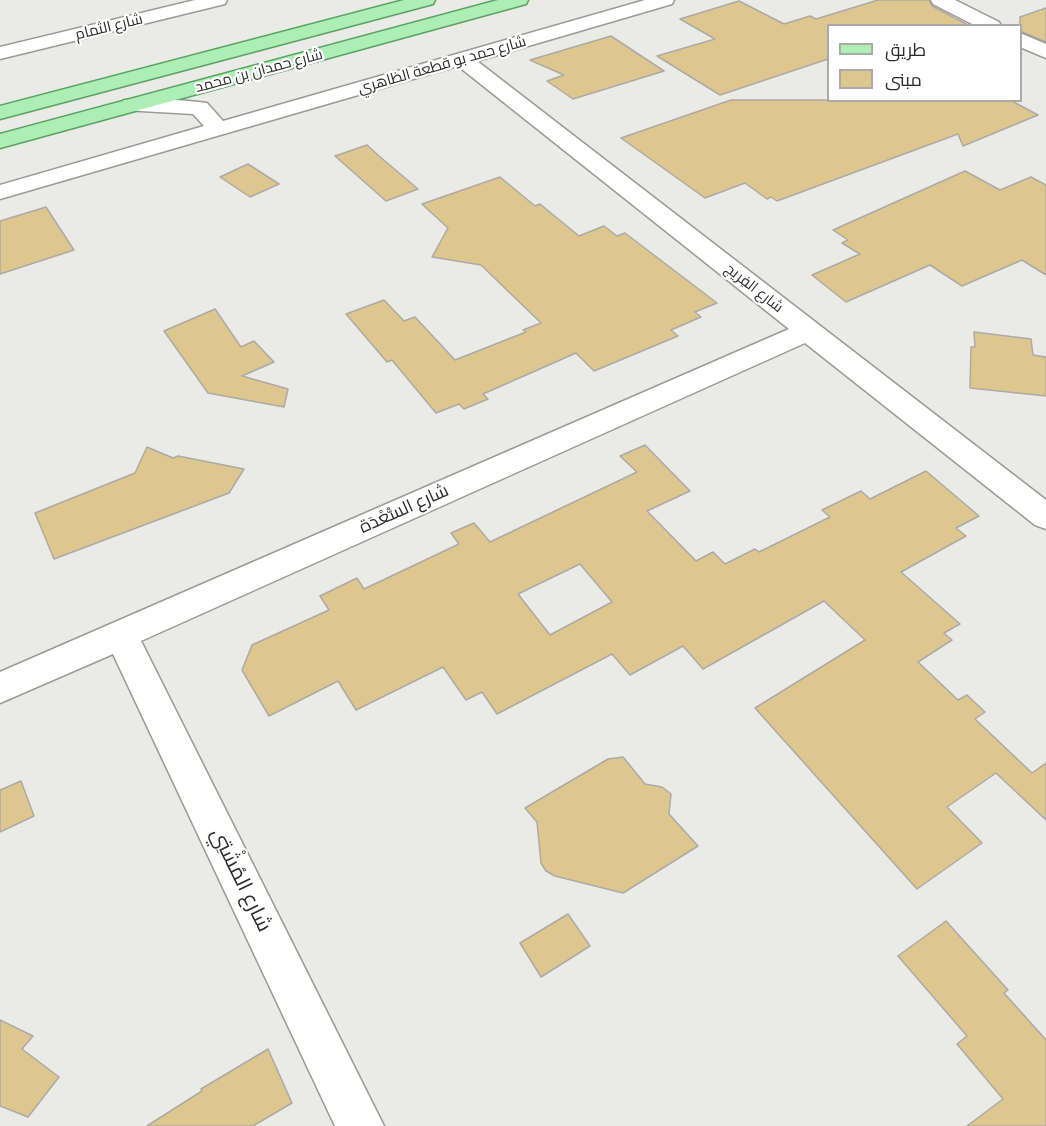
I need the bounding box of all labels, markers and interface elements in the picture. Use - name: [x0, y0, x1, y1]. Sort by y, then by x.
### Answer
- street label: شارع الثمام: [73, 10, 145, 44]
- legend: [827, 24, 1022, 102]
- street label: شارع حمد بو قطعة الظاهري: [356, 32, 528, 98]
- text: طريق: [885, 39, 926, 61]
- street label: شارع حمدان بن محمد: [193, 45, 325, 97]
- text: مبنى: [885, 69, 922, 91]
- street label: شارع الفِريج: [721, 260, 787, 316]
- street label: شارع السُّعْدَة: [356, 480, 452, 538]
- street label: شارع المُشْتِي: [205, 824, 277, 936]

